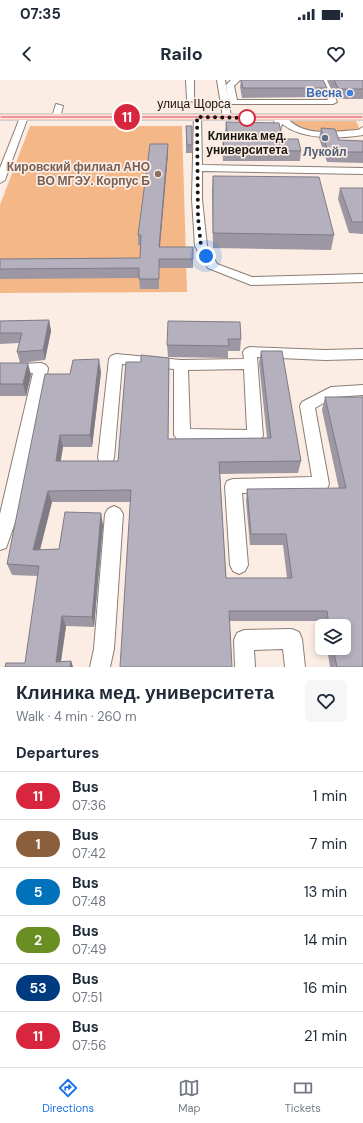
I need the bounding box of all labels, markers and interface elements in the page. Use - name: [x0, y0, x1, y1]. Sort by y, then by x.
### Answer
- text: 07:35: [20, 4, 61, 24]
- text: Railo: [160, 42, 203, 66]
- icon: back: [16, 43, 38, 65]
- icon: heart: [325, 43, 347, 65]
- place label: Весна: [306, 85, 342, 101]
- marker: Весна: [345, 88, 355, 98]
- street label: улица Щорса: [157, 96, 231, 112]
- line badge: 11: [109, 104, 145, 130]
- text: 11: [122, 108, 132, 126]
- marker: Клиника мед. университета: [238, 109, 256, 127]
- place label: Клиника мед. университета: [206, 128, 288, 158]
- marker: Лукойл: [320, 133, 330, 143]
- place label: Лукойл: [303, 144, 347, 160]
- place label: Кировский филиал АНО ВО МГЭУ. Корпус Б: [7, 159, 150, 189]
- marker: Кировский филиал АНО ВО МГЭУ. Корпус Б: [153, 169, 163, 179]
- your location: [196, 246, 216, 266]
- map controls: [315, 619, 351, 655]
- button: layers: [315, 619, 351, 655]
- text: Клиника мед. университета: [16, 680, 274, 705]
- button: heart: [305, 680, 347, 722]
- text: Walk · 4 min · 260 m: [16, 708, 137, 725]
- text: Departures: [16, 743, 99, 763]
- text: Bus: [72, 777, 99, 797]
- text: 1 min: [313, 786, 347, 806]
- text: 11: [33, 787, 43, 805]
- text: 07:36: [72, 797, 106, 814]
- text: Bus: [72, 825, 99, 845]
- text: 7 min: [309, 834, 347, 854]
- text: 1: [35, 835, 41, 853]
- text: 07:42: [72, 845, 106, 862]
- text: Bus: [72, 873, 99, 893]
- text: 13 min: [304, 882, 347, 902]
- text: 5: [34, 883, 42, 901]
- text: 07:48: [72, 893, 106, 910]
- text: Bus: [72, 921, 99, 941]
- text: 14 min: [304, 930, 347, 950]
- text: 2: [34, 931, 42, 949]
- text: 07:49: [72, 941, 106, 958]
- text: Bus: [72, 969, 99, 989]
- text: 16 min: [303, 978, 347, 998]
- text: 53: [29, 979, 47, 997]
- text: 07:51: [72, 989, 102, 1006]
- text: Bus: [72, 1017, 99, 1037]
- text: 21 min: [304, 1026, 347, 1046]
- text: 11: [33, 1027, 43, 1045]
- text: 07:56: [72, 1037, 106, 1054]
- tab: Directions: [42, 1077, 94, 1115]
- tab: Map: [178, 1077, 200, 1115]
- tab: Tickets: [285, 1077, 321, 1115]

